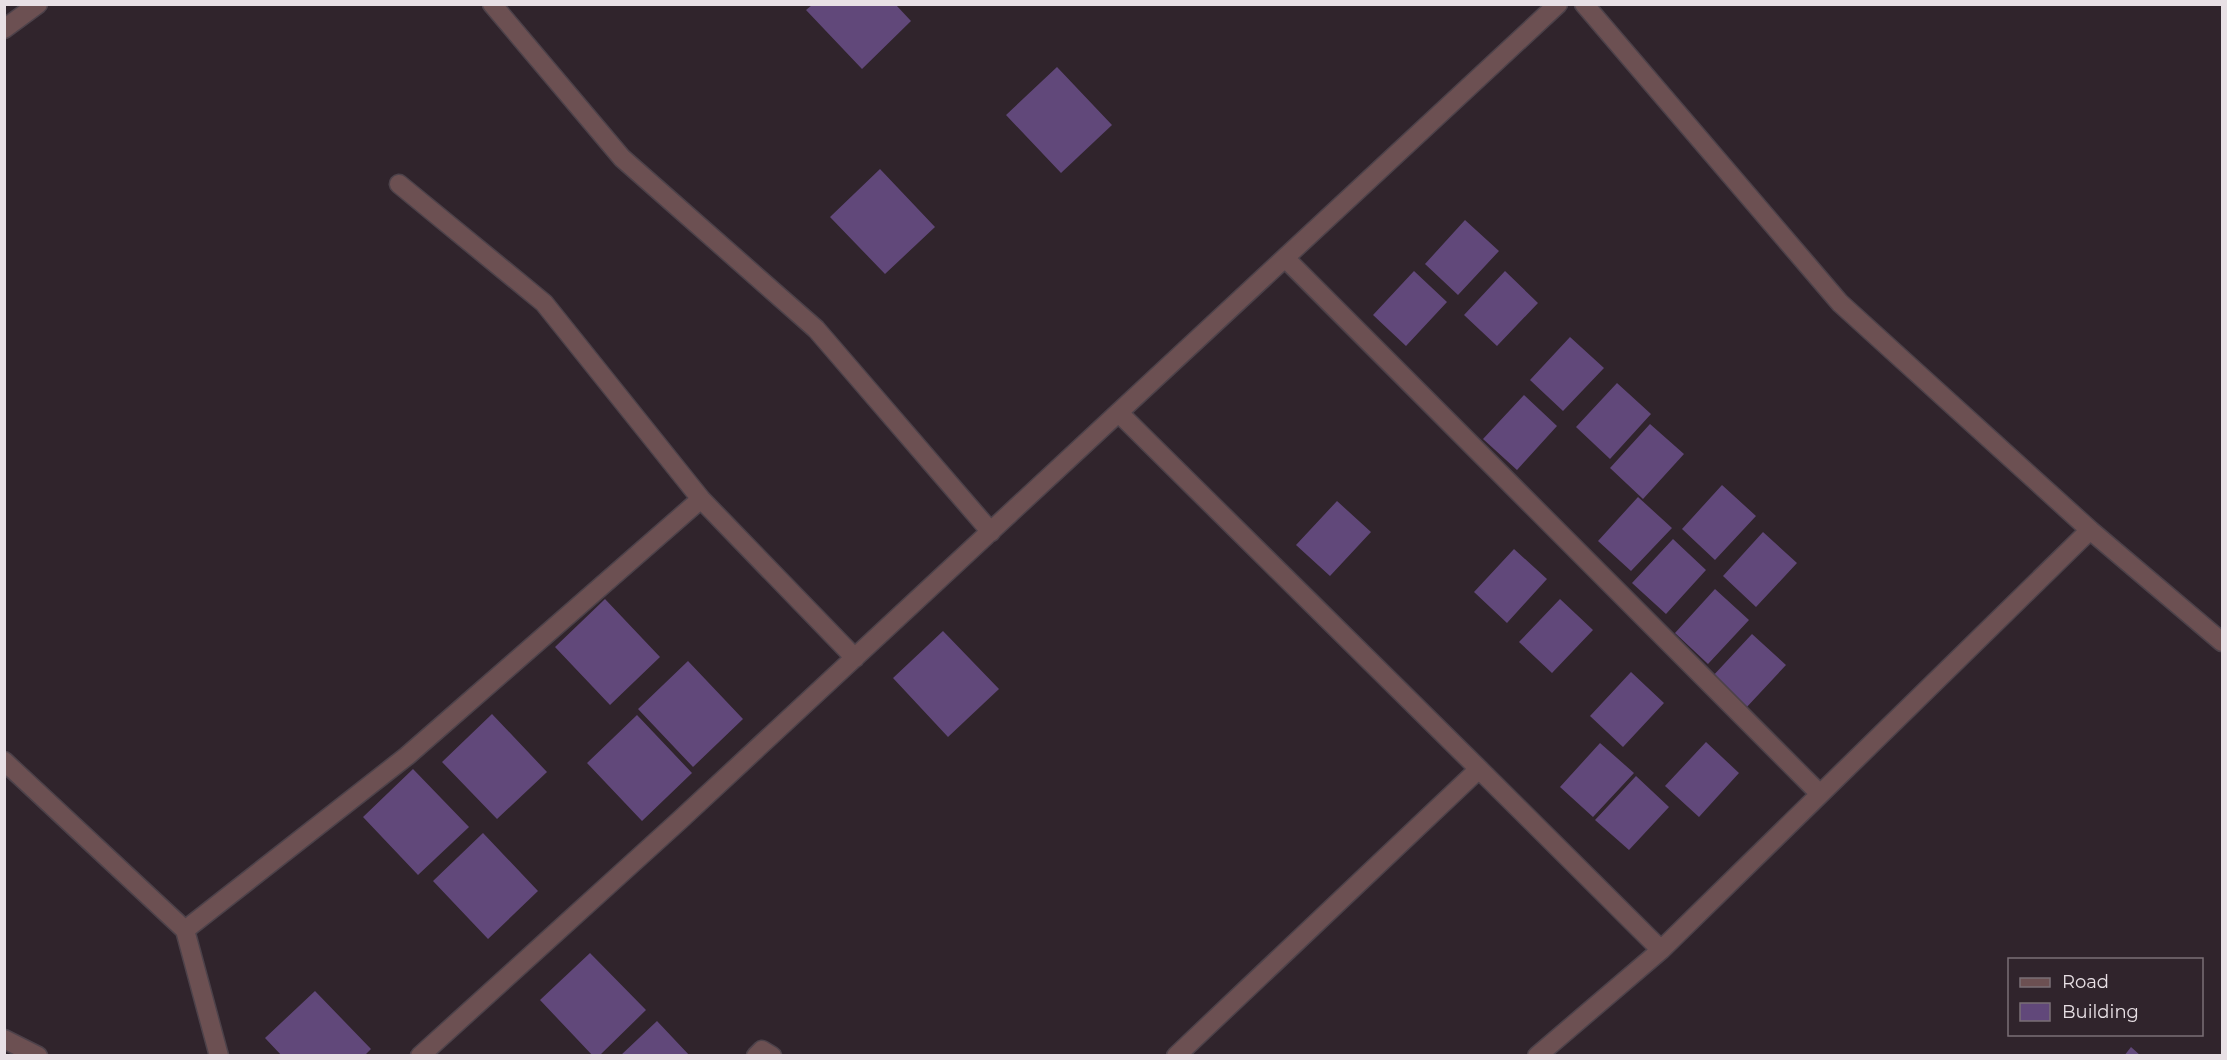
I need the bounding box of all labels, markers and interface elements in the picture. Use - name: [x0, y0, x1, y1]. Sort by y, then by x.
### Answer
- legend: [2008, 958, 2203, 1036]
- text: Road: [2062, 971, 2109, 993]
- text: Building: [2062, 1001, 2139, 1023]

